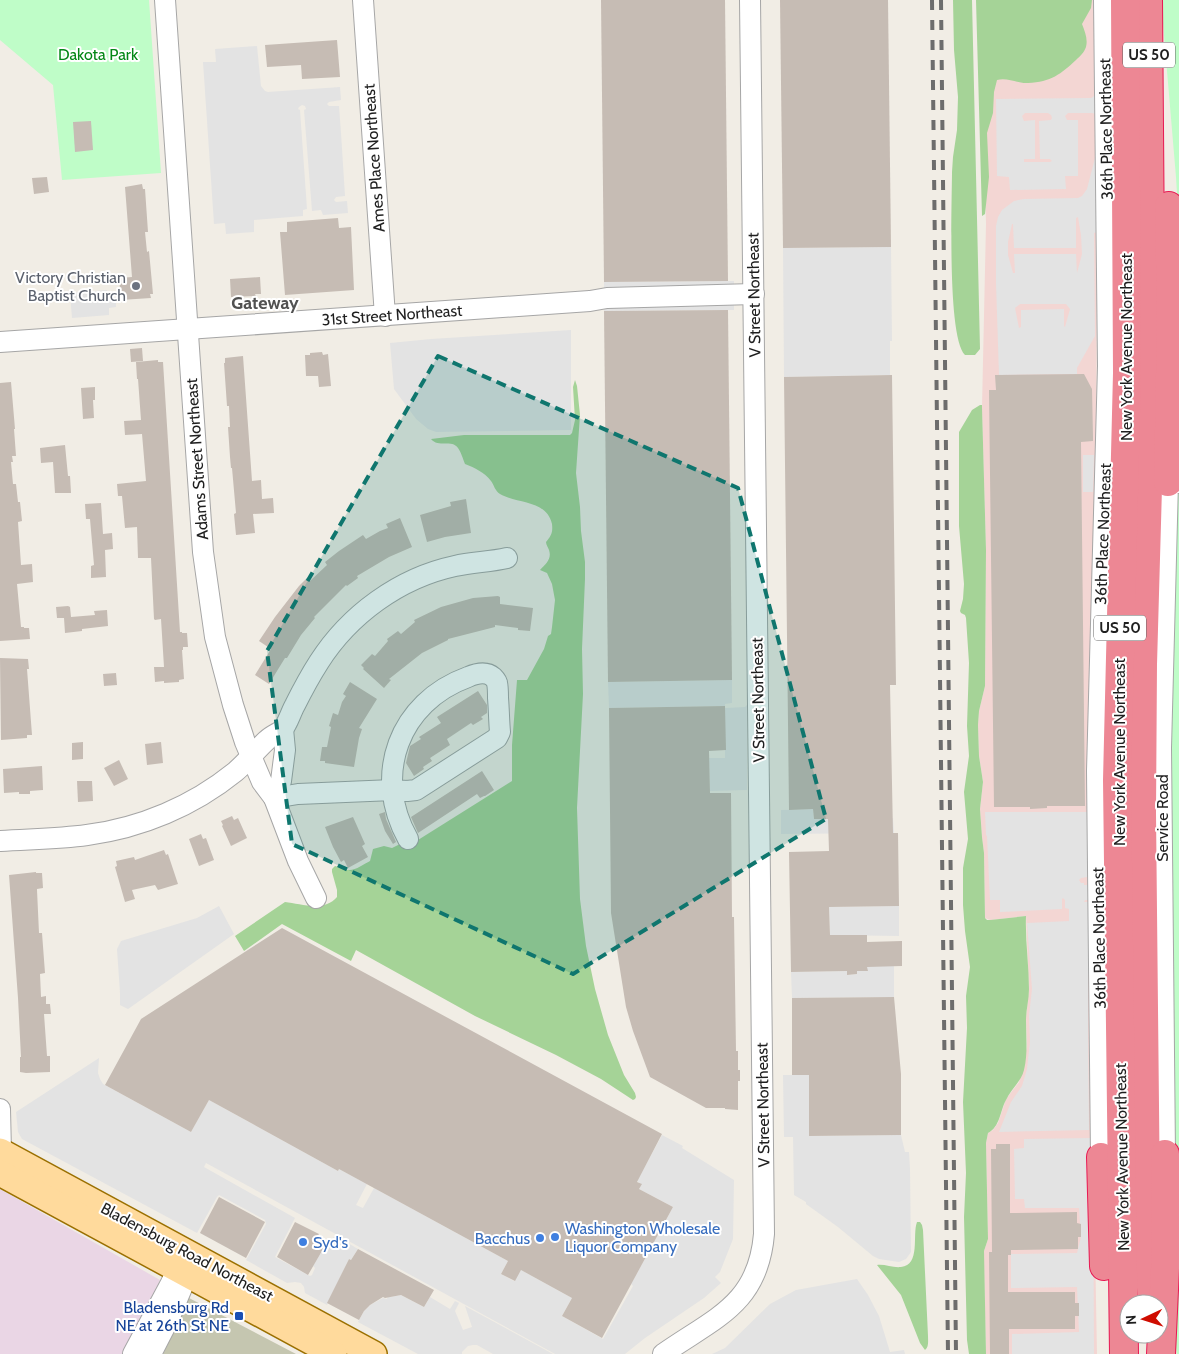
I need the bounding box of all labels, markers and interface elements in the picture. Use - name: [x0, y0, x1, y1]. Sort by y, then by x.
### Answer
- road number: US 50: [1123, 42, 1175, 68]
- park label: Dakota Park: [58, 45, 139, 64]
- street label: 36th Place Northeast: [1095, 57, 1117, 200]
- street label: Ames Place Northeast: [359, 83, 389, 233]
- street label: V Street Northeast: [743, 232, 765, 358]
- street label: New York Avenue Northeast: [1117, 252, 1136, 441]
- place label: Victory Christian Baptist Church: [15, 268, 126, 305]
- marker: Victory Christian Baptist Church: [130, 280, 142, 292]
- district label: Gateway: [231, 292, 299, 314]
- street label: 31st Street Northeast: [321, 301, 464, 329]
- street label: Adams Street Northeast: [182, 377, 212, 540]
- street label: 36th Place Northeast: [1091, 462, 1115, 605]
- road number: US 50: [1094, 616, 1146, 640]
- street label: V Street Northeast: [747, 637, 769, 763]
- street label: New York Avenue Northeast: [1110, 657, 1129, 846]
- street label: Service Road: [1153, 774, 1172, 862]
- street label: 36th Place Northeast: [1088, 866, 1110, 1009]
- street label: V Street Northeast: [752, 1042, 774, 1168]
- street label: New York Avenue Northeast: [1111, 1062, 1133, 1251]
- street label: Bladensburg Road Northeast: [98, 1198, 277, 1306]
- place label: Washington Wholesale Liquor Company: [565, 1219, 720, 1256]
- place label: Bacchus: [475, 1229, 530, 1248]
- marker: Washington Wholesale Liquor Company: [549, 1231, 561, 1243]
- marker: Bacchus: [534, 1232, 546, 1244]
- place label: Syd's: [313, 1233, 348, 1252]
- marker: Syd's: [297, 1236, 309, 1248]
- north arrow: [1119, 1294, 1169, 1344]
- place label: Bladensburg Rd NE at 26th St NE: [115, 1298, 229, 1335]
- marker: Bladensburg Rd NE at 26th St NE: [233, 1310, 245, 1322]
- text: N: [1122, 1314, 1140, 1325]

